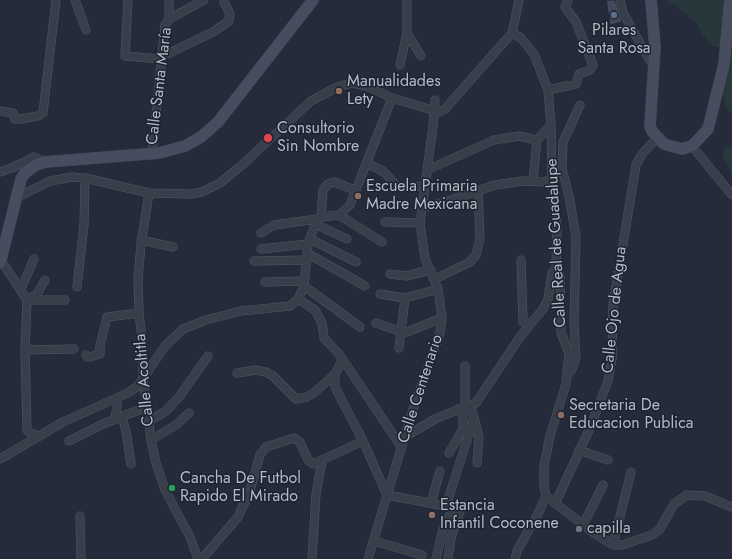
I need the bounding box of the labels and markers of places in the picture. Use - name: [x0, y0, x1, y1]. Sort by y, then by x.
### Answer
- marker: Pilares Santa Rosa: [609, 10, 619, 20]
- place label: Pilares Santa Rosa: [577, 21, 651, 59]
- place label: Manualidades Lety: [347, 72, 441, 110]
- marker: Manualidades Lety: [334, 86, 344, 96]
- place label: Consultorio Sin Nombre: [277, 119, 359, 157]
- marker: Consultorio Sin Nombre: [262, 132, 274, 144]
- place label: Escuela Primaria Madre Mexicana: [366, 177, 477, 215]
- marker: Escuela Primaria Madre Mexicana: [353, 191, 363, 201]
- place label: Secretaria De Educacion Publica: [569, 396, 694, 434]
- marker: Secretaria De Educacion Publica: [556, 410, 566, 420]
- place label: Cancha De Futbol Rapido El Mirado: [180, 469, 301, 507]
- marker: Cancha De Futbol Rapido El Mirado: [167, 483, 177, 493]
- place label: Estancia Infantil Coconene: [440, 496, 559, 534]
- marker: Estancia Infantil Coconene: [427, 510, 437, 520]
- place label: capilla: [587, 519, 631, 539]
- marker: capilla: [574, 524, 584, 534]

